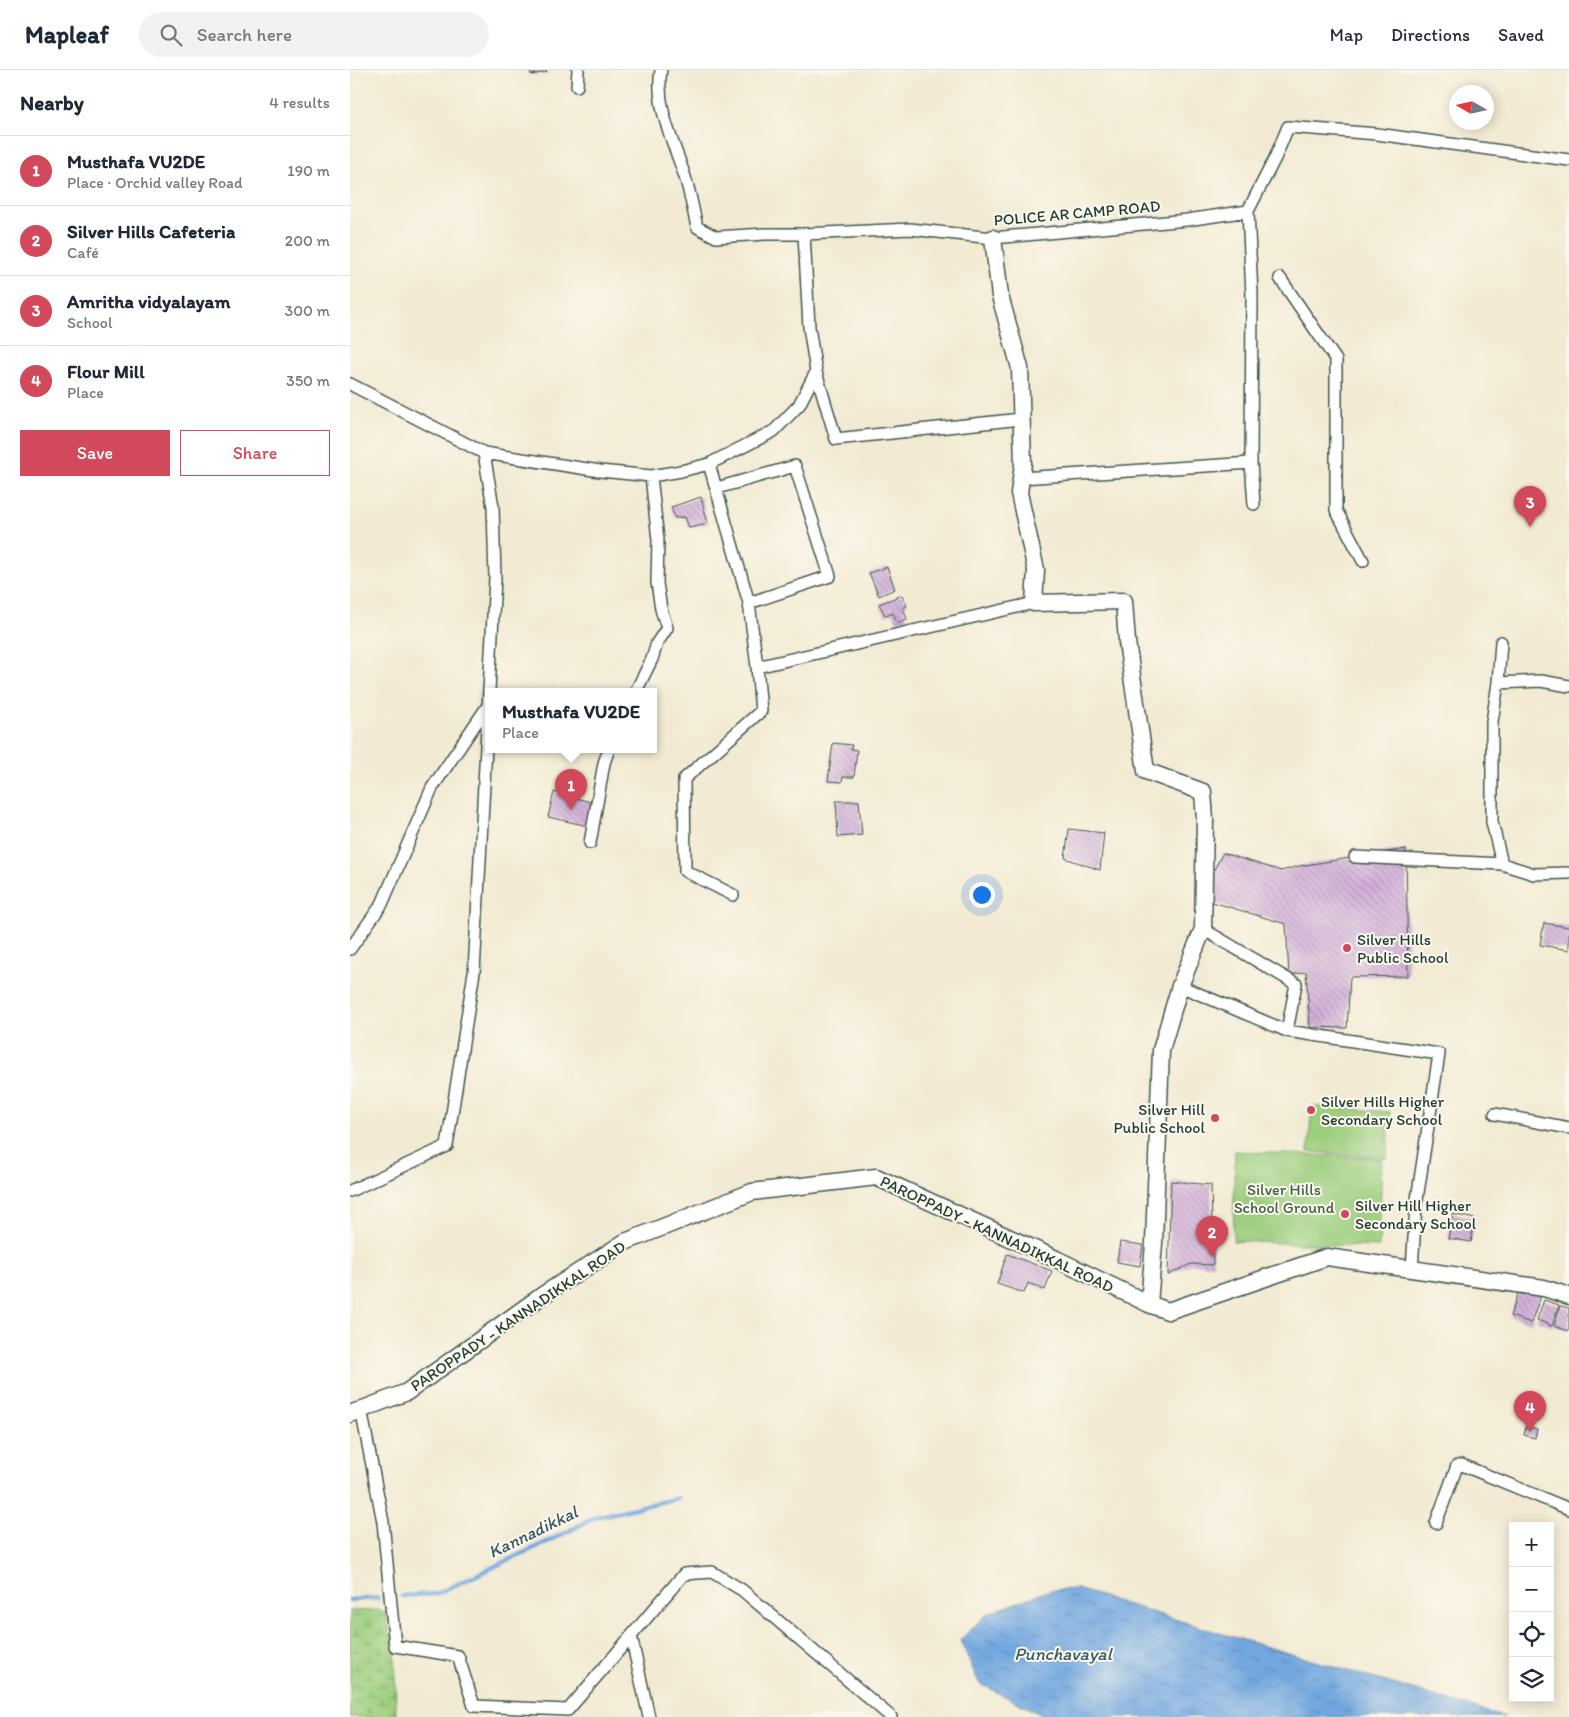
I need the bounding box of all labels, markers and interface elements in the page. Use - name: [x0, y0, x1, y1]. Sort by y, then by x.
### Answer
- search box: [139, 12, 489, 57]
- text: Mapleaf: [25, 20, 109, 49]
- icon: search: [157, 21, 185, 49]
- text: Search here: [197, 23, 292, 46]
- text: Map: [1330, 24, 1363, 46]
- text: Directions: [1391, 24, 1470, 46]
- text: Saved: [1498, 24, 1544, 46]
- north arrow: [1449, 85, 1494, 130]
- text: Nearby: [20, 90, 84, 115]
- text: 4 results: [269, 93, 330, 112]
- text: Musthafa VU2DE: [67, 150, 205, 173]
- text: 1: [32, 161, 40, 180]
- text: 190 m: [287, 161, 330, 180]
- text: Place · Orchid valley Road: [67, 173, 243, 192]
- street label: POLICE AR CAMP ROAD: [993, 196, 1161, 230]
- text: Silver Hills Cafeteria: [67, 220, 235, 243]
- text: 2: [32, 231, 40, 250]
- text: 200 m: [285, 231, 330, 250]
- text: Café: [67, 243, 99, 262]
- text: Amritha vidyalayam: [67, 290, 230, 313]
- text: 3: [32, 301, 40, 320]
- text: 300 m: [285, 301, 330, 320]
- text: School: [67, 313, 113, 332]
- text: Flour Mill: [67, 360, 145, 383]
- text: 4: [31, 371, 41, 390]
- text: 350 m: [286, 371, 330, 390]
- text: Place: [67, 383, 104, 402]
- button: Save: [20, 430, 170, 476]
- button: Share: [180, 430, 330, 476]
- pin: 3: [1514, 486, 1546, 527]
- popup: [485, 688, 657, 753]
- text: Musthafa VU2DE: [502, 700, 640, 723]
- text: Place: [502, 723, 539, 742]
- pin: 1: [555, 769, 587, 810]
- your location: [969, 882, 995, 908]
- place label: Silver Hills Public School: [1357, 930, 1449, 967]
- marker: Silver Hills Public School: [1341, 942, 1353, 954]
- place label: Silver Hills Higher Secondary School: [1321, 1092, 1445, 1129]
- place label: Silver Hill Public School: [1113, 1100, 1205, 1137]
- marker: Silver Hills Higher Secondary School: [1305, 1104, 1317, 1116]
- marker: Silver Hill Public School: [1209, 1112, 1221, 1124]
- street label: PAROPPADY - KANNADIKKAL ROAD: [877, 1171, 1117, 1297]
- park label: Silver Hills School Ground: [1234, 1180, 1335, 1217]
- place label: Silver Hill Higher Secondary School: [1355, 1196, 1477, 1233]
- marker: Silver Hill Higher Secondary School: [1339, 1208, 1351, 1220]
- pin: 2: [1196, 1216, 1228, 1257]
- street label: PAROPPADY - KANNADIKKAL ROAD: [407, 1237, 629, 1395]
- pin: 4: [1514, 1391, 1546, 1432]
- water label: Kannadikkal: [485, 1500, 583, 1563]
- map controls: [1509, 1522, 1554, 1702]
- button: +: [1509, 1522, 1554, 1567]
- button: −: [1509, 1567, 1554, 1612]
- button: locate: [1509, 1612, 1554, 1657]
- water label: Punchavayal: [1014, 1643, 1114, 1665]
- button: layers: [1509, 1657, 1554, 1702]

